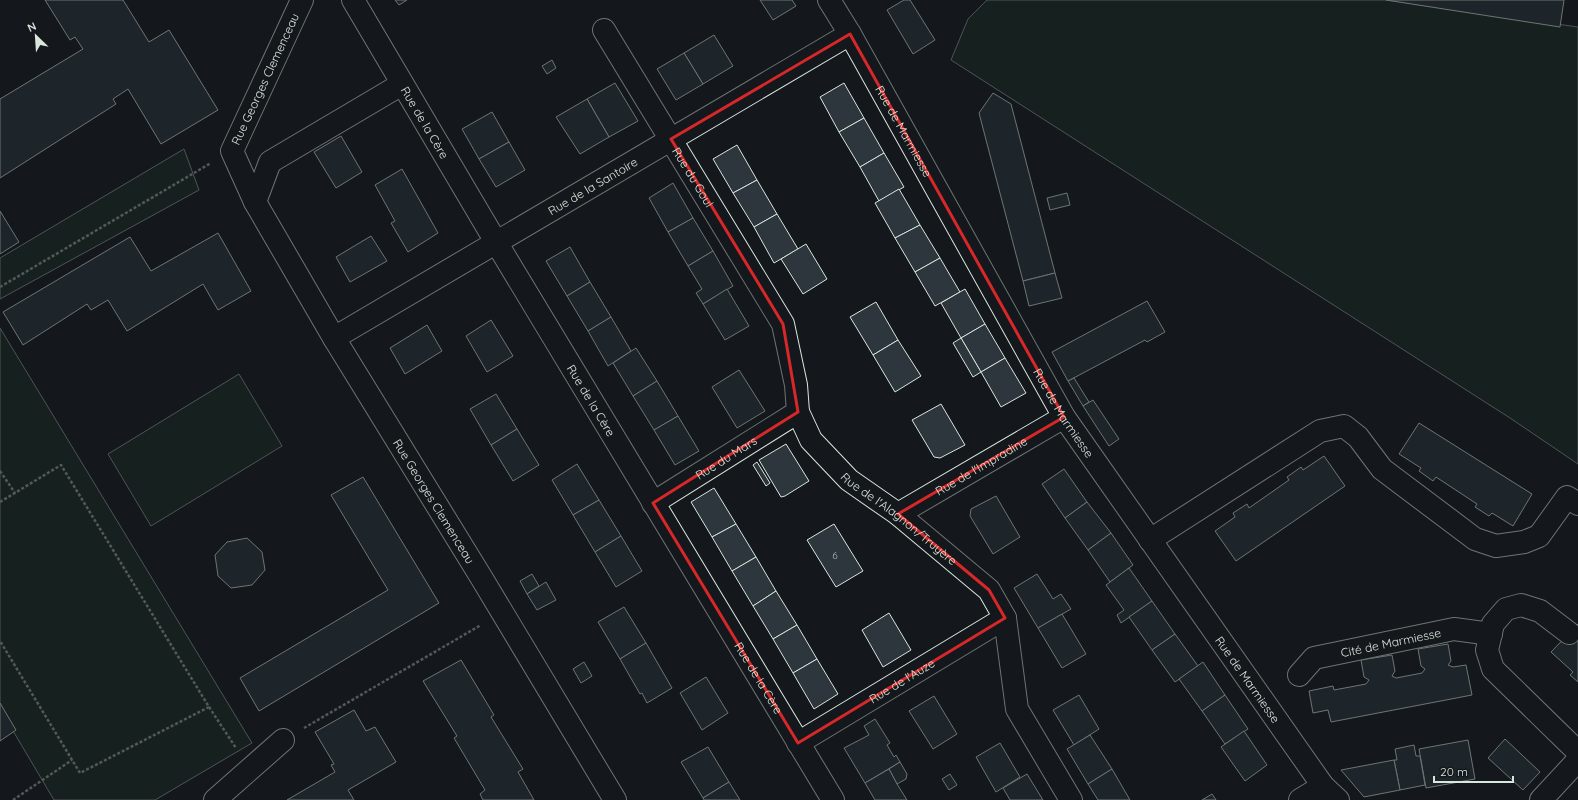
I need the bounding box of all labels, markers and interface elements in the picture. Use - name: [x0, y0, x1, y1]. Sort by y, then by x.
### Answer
- street label: Rue Georges Clemenceau: [228, 11, 302, 147]
- north arrow: [16, 16, 56, 56]
- text: N: [25, 19, 38, 35]
- street label: Rue de la Cère: [398, 83, 452, 161]
- street label: Rue de Marmiesse: [873, 83, 936, 179]
- street label: Rue du Goul: [669, 144, 717, 210]
- street label: Rue de la Santoire: [545, 153, 640, 218]
- street label: Rue de la Cère: [564, 362, 619, 439]
- street label: Rue de Marmiesse: [1031, 365, 1098, 460]
- street label: Rue du Mars: [692, 432, 760, 482]
- street label: Rue de l'Impradine: [932, 433, 1030, 498]
- street label: Rue Georges Clemenceau: [390, 436, 478, 566]
- street label: Rue de l'Alagnon/Truyère: [838, 469, 961, 568]
- house number: 6: [832, 549, 838, 562]
- street label: Cité de Marmiesse: [1339, 624, 1442, 660]
- street label: Rue de Marmiesse: [1212, 633, 1284, 726]
- street label: Rue de la Cère: [732, 639, 787, 716]
- street label: Rue de l'Auze: [866, 655, 937, 706]
- scale bar: [1434, 758, 1513, 784]
- text: 20 m: [1440, 764, 1468, 779]

